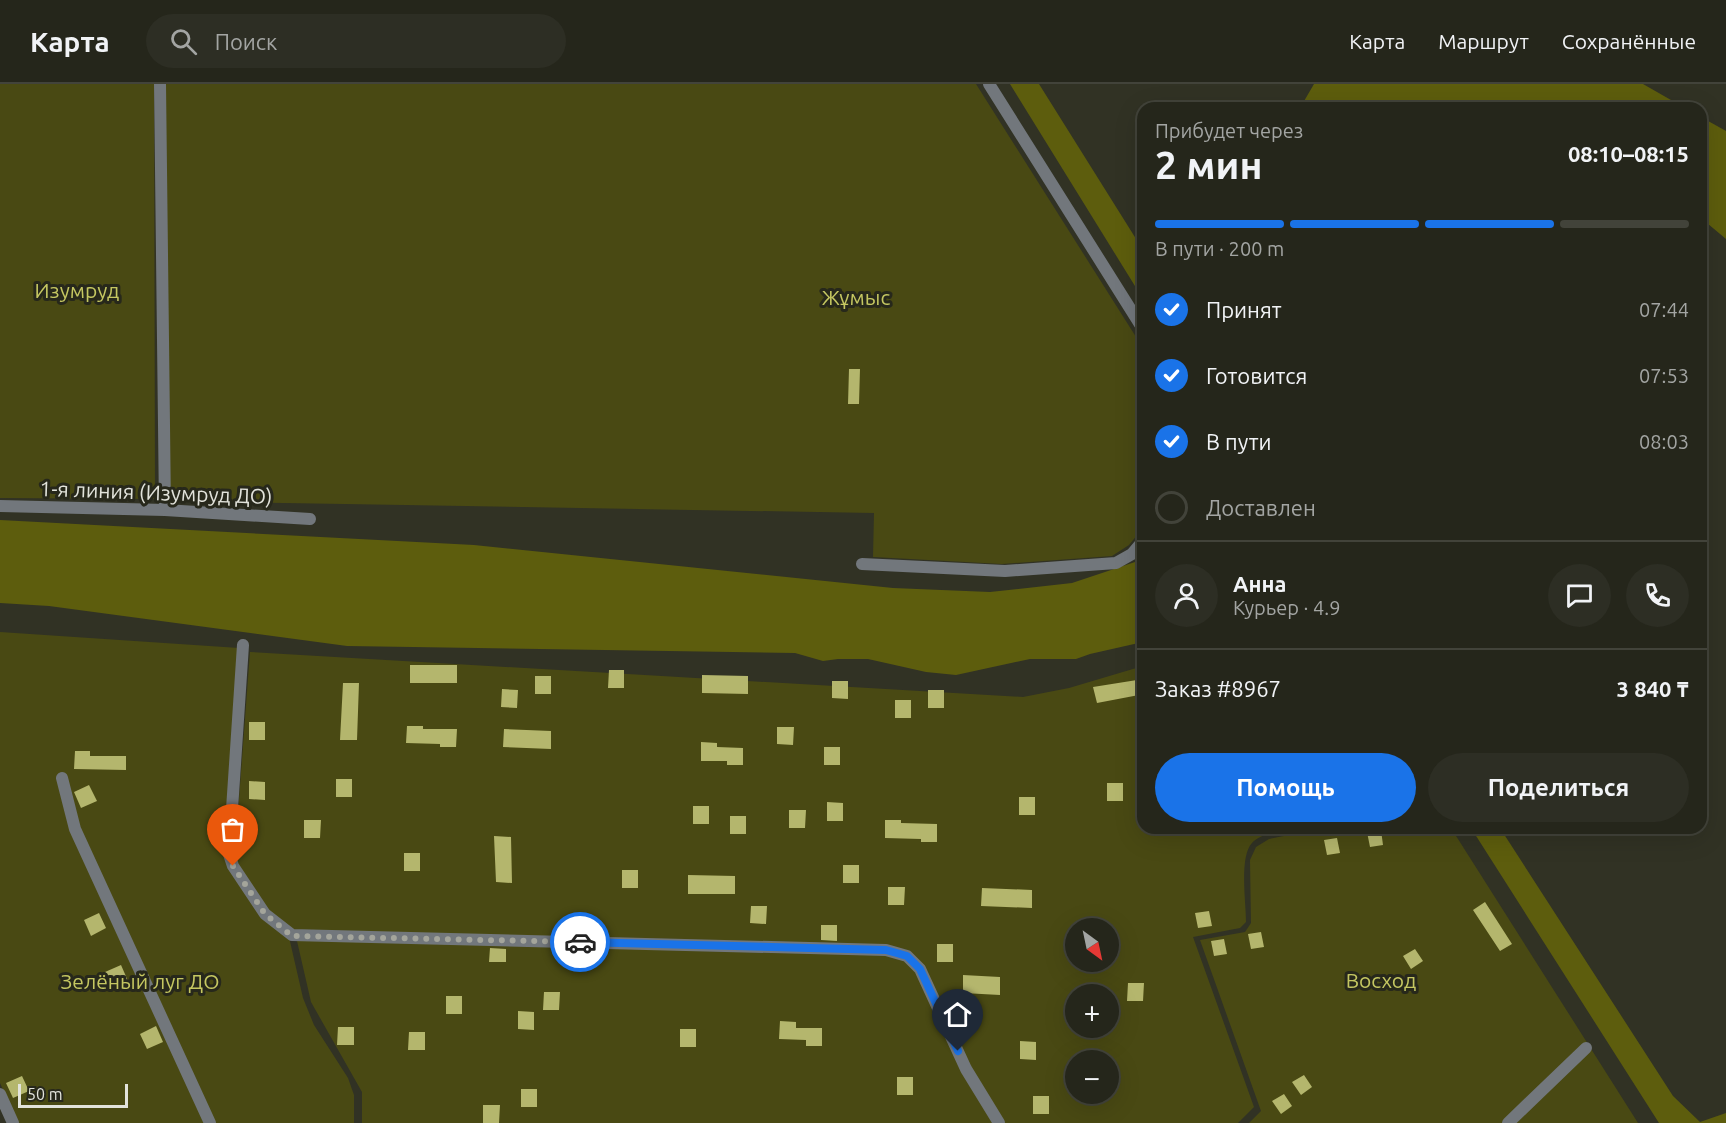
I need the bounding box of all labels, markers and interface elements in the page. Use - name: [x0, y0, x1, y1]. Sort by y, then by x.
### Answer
- search box: [146, 14, 566, 68]
- icon: search: [167, 25, 200, 58]
- text: Карта: [30, 26, 110, 57]
- text: Поиск: [215, 29, 277, 54]
- text: Карта: [1349, 29, 1405, 53]
- text: Маршрут: [1438, 29, 1529, 53]
- text: Сохранённые: [1562, 29, 1696, 53]
- text: Прибудет через: [1155, 119, 1303, 142]
- text: 08:10–08:15: [1568, 141, 1689, 166]
- text: 2 мин: [1155, 143, 1263, 186]
- text: В пути · 200 m: [1155, 237, 1284, 260]
- park label: Изумруд: [35, 278, 119, 302]
- park label: Жұмыс: [822, 285, 890, 309]
- icon: check: [1155, 293, 1188, 326]
- text: Принят: [1206, 297, 1282, 322]
- text: 07:44: [1639, 298, 1689, 321]
- icon: check: [1155, 359, 1188, 392]
- text: Готовится: [1206, 363, 1307, 388]
- text: 07:53: [1639, 364, 1689, 387]
- icon: check: [1155, 425, 1188, 458]
- text: В пути: [1206, 429, 1272, 454]
- text: 08:03: [1639, 430, 1689, 453]
- street label: 1-я линия (Изумруд ДО): [39, 476, 273, 508]
- text: Доставлен: [1206, 495, 1316, 520]
- button: person: [1155, 564, 1218, 627]
- button: chat: [1548, 564, 1611, 627]
- button: phone: [1626, 564, 1689, 627]
- text: Анна: [1233, 571, 1286, 596]
- text: Курьер · 4.9: [1233, 596, 1340, 619]
- text: Заказ #8967: [1155, 676, 1281, 701]
- text: 3 840 ₸: [1617, 676, 1689, 701]
- button: Помощь: [1155, 753, 1416, 822]
- button: Поделиться: [1428, 753, 1689, 822]
- pin: [207, 804, 258, 866]
- icon: bag: [216, 813, 249, 846]
- courier: [550, 912, 610, 972]
- north arrow: [1065, 918, 1119, 972]
- map controls: [1065, 918, 1119, 1104]
- icon: car: [564, 926, 597, 959]
- park label: Восход: [1346, 968, 1416, 992]
- park label: Зелёный луг ДО: [61, 969, 219, 993]
- button: +: [1065, 984, 1119, 1038]
- pin: [932, 989, 983, 1051]
- icon: home: [941, 998, 974, 1031]
- button: −: [1065, 1050, 1119, 1104]
- scale bar: [18, 1081, 128, 1108]
- text: 50 m: [27, 1085, 63, 1103]

